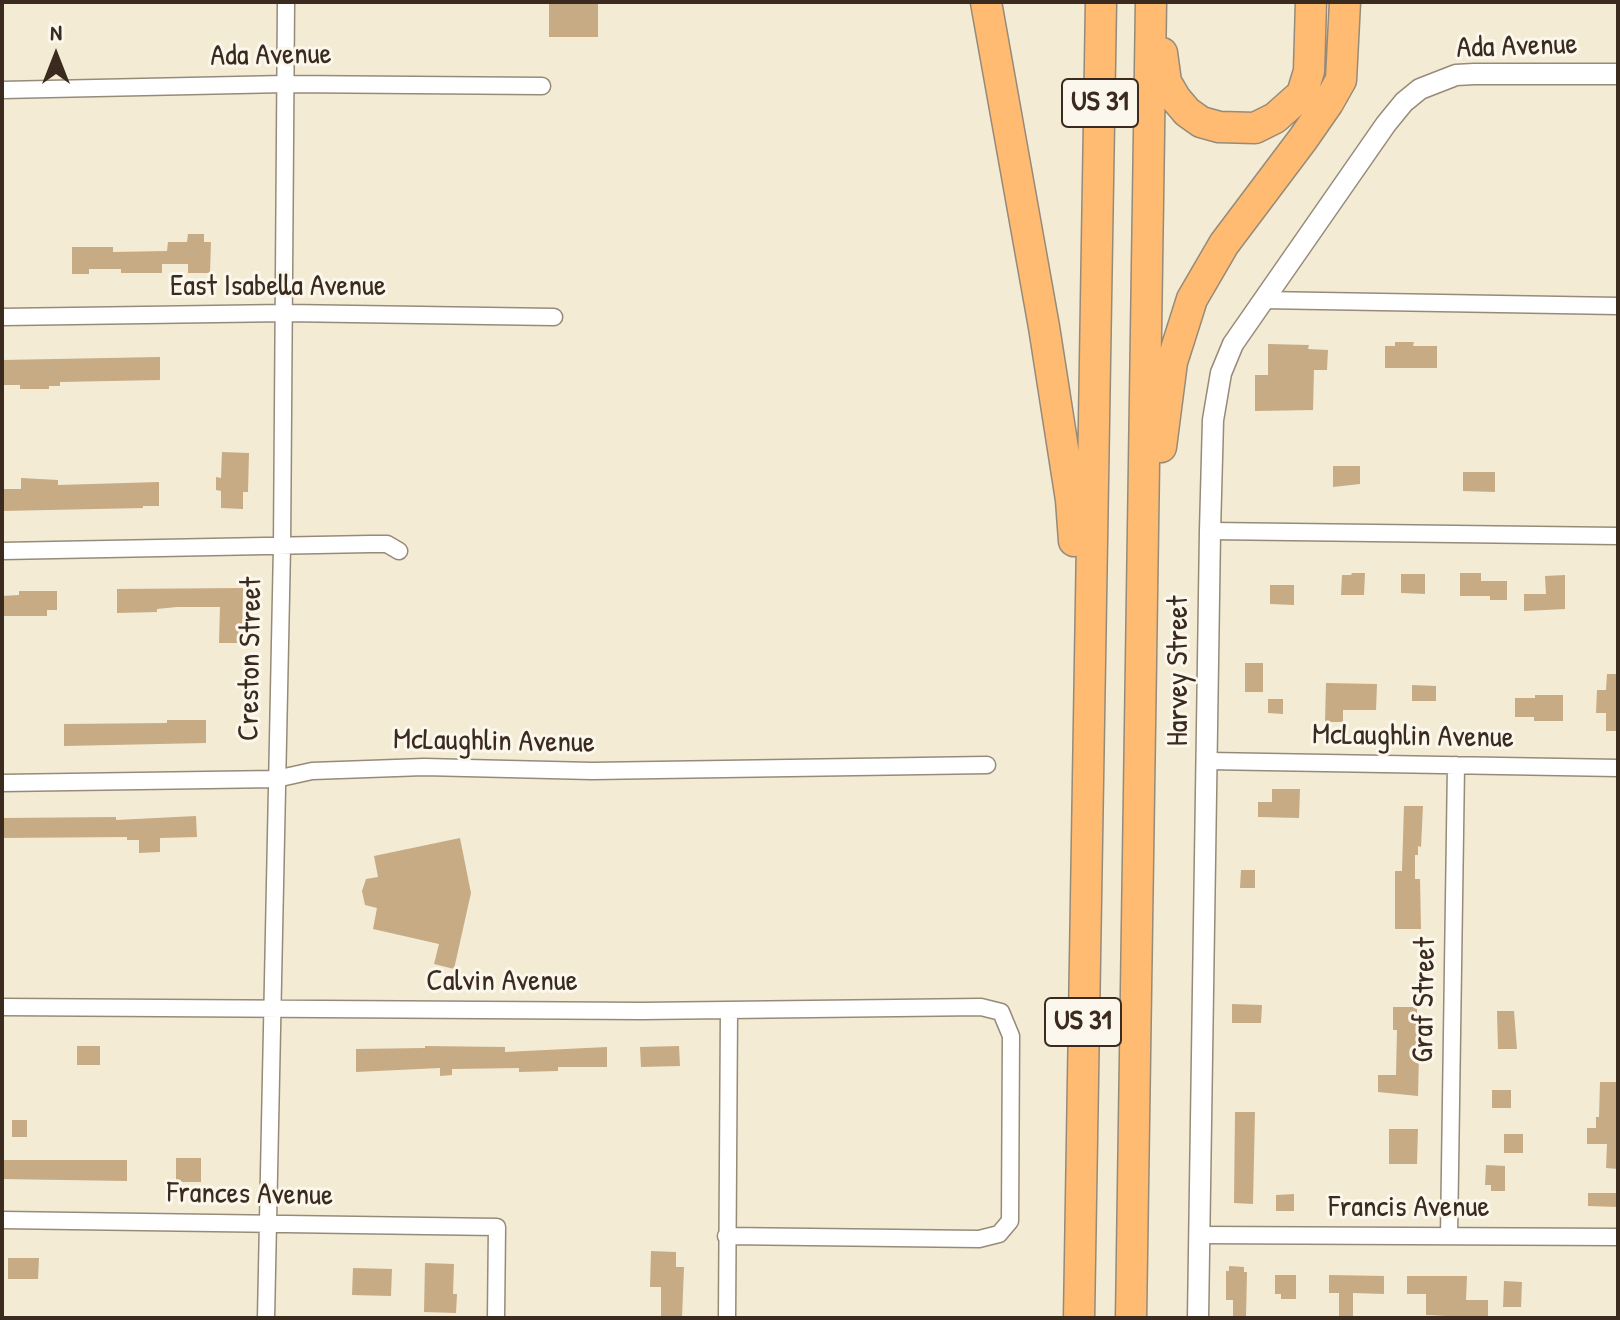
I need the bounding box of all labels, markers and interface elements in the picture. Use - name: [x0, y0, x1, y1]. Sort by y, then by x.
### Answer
- north arrow: [16, 16, 96, 96]
- text: N: [50, 17, 62, 47]
- street label: Ada Avenue: [1456, 27, 1578, 67]
- street label: Ada Avenue: [210, 37, 332, 75]
- road number: US 31: [1062, 79, 1138, 127]
- street label: East Isabella Avenue: [170, 269, 386, 305]
- street label: Creston Street: [232, 577, 270, 741]
- street label: Harvey Street: [1161, 596, 1197, 746]
- street label: McLaughlin Avenue: [1312, 717, 1514, 757]
- street label: McLaughlin Avenue: [393, 722, 595, 762]
- street label: Graf Street: [1406, 937, 1444, 1063]
- street label: Calvin Avenue: [426, 964, 578, 1000]
- road number: US 31: [1045, 998, 1121, 1046]
- street label: Frances Avenue: [167, 1176, 333, 1214]
- street label: Francis Avenue: [1328, 1190, 1490, 1226]

